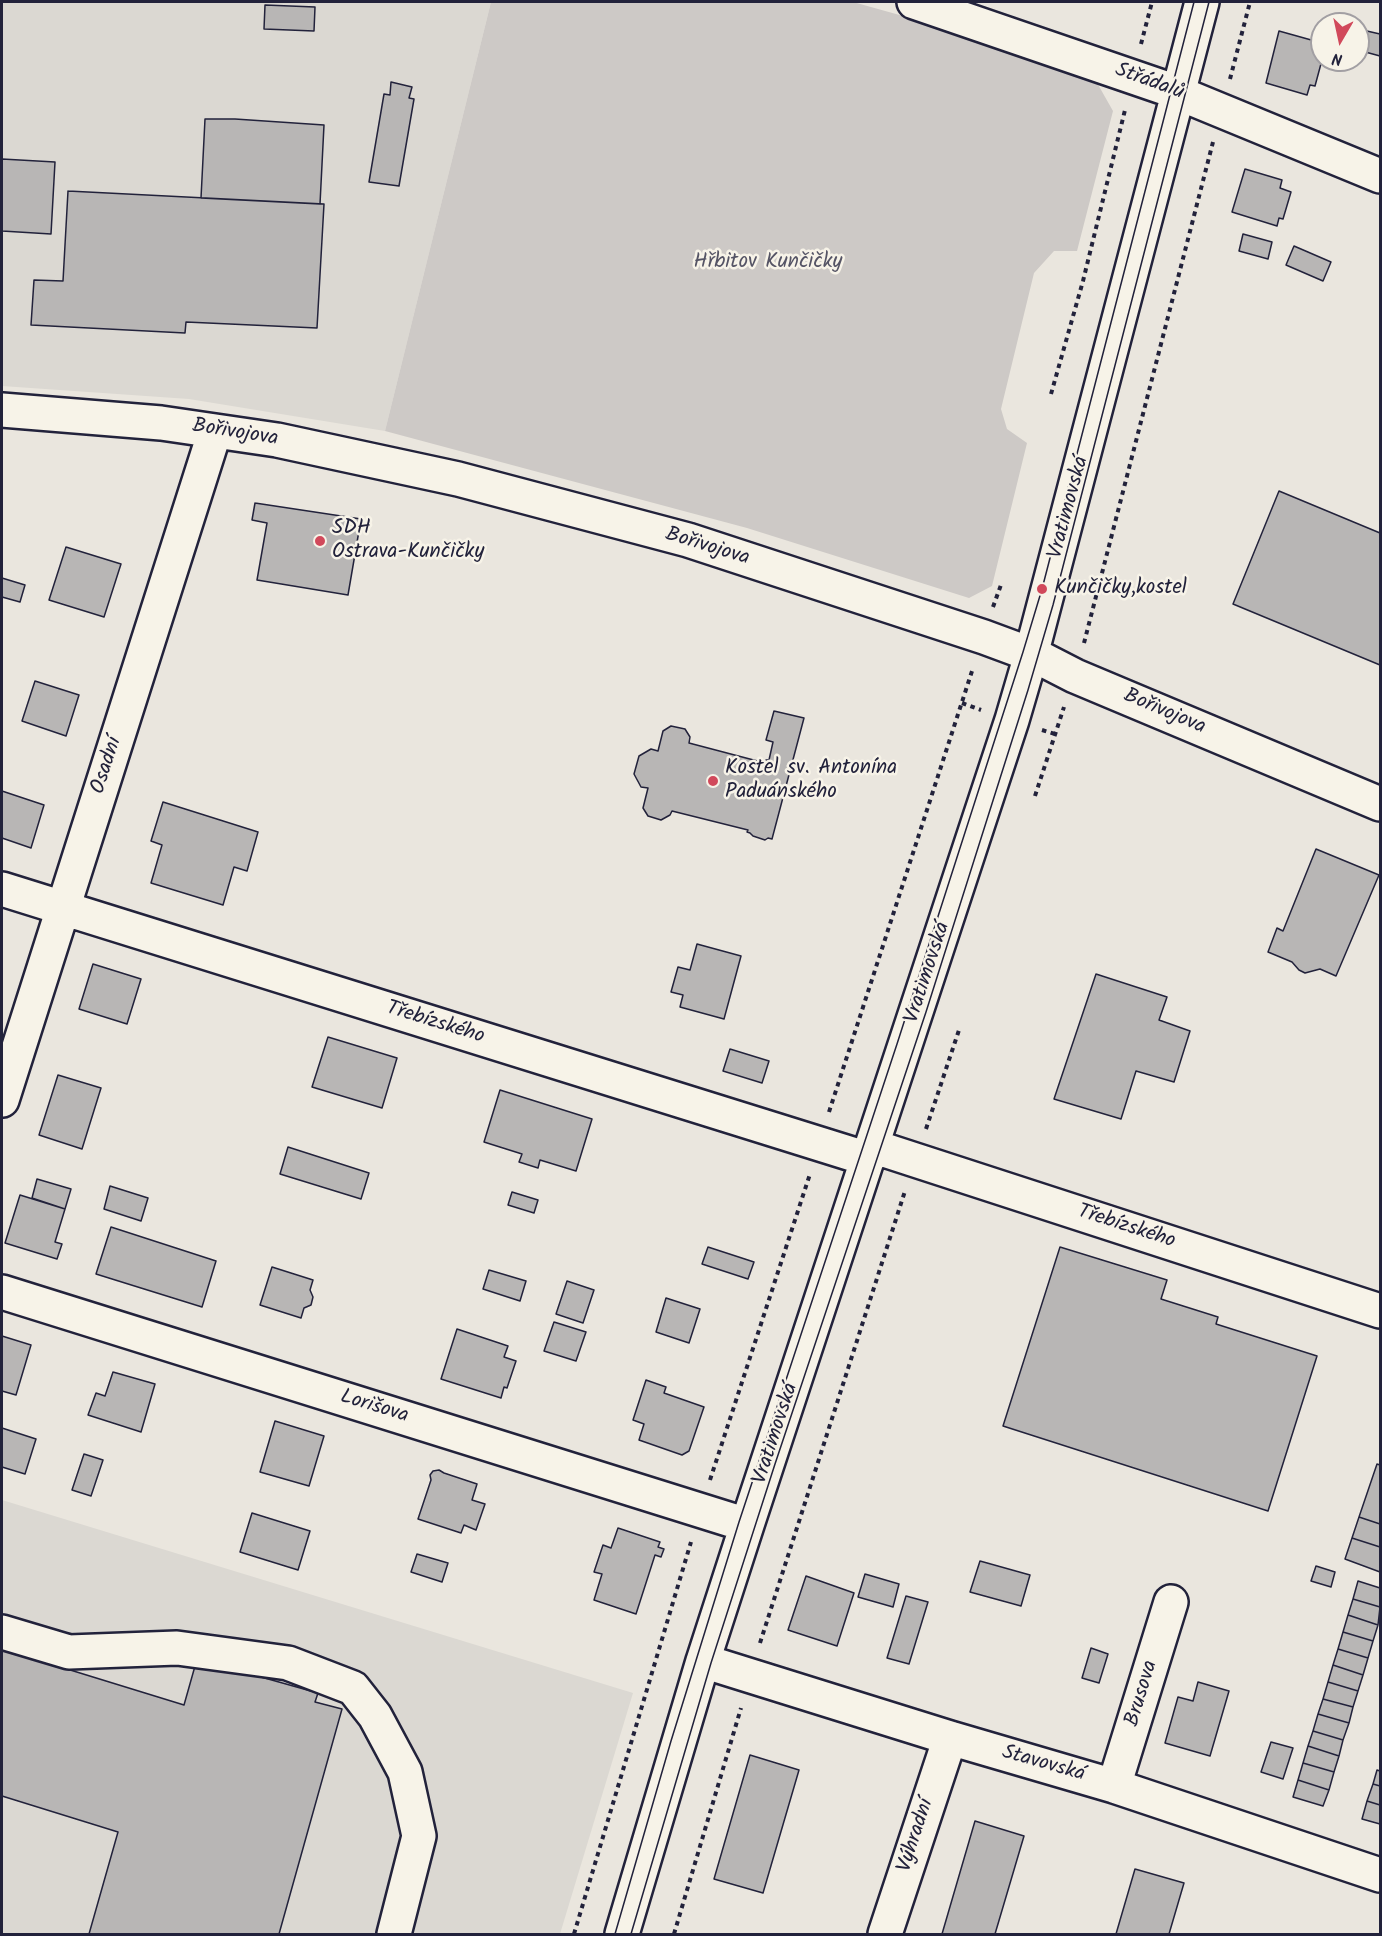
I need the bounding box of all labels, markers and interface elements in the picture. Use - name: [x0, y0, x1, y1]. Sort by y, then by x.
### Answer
- north arrow: [1310, 12, 1370, 72]
- text: N: [1330, 45, 1344, 71]
- street label: Střádalů: [1111, 59, 1187, 107]
- park label: Hřbitov Kunčičky: [694, 250, 842, 276]
- street label: Bořivojova: [190, 415, 280, 453]
- street label: Vratimovská: [1044, 454, 1096, 562]
- place label: SDH Ostrava-Kunčičky: [332, 516, 484, 566]
- street label: Bořivojova: [662, 523, 752, 573]
- marker: SDH Ostrava-Kunčičky: [313, 534, 327, 548]
- place label: Kunčičky,kostel: [1054, 576, 1187, 602]
- marker: Kunčičky,kostel: [1035, 582, 1049, 596]
- street label: Bořivojova: [1119, 685, 1209, 741]
- street label: Osadní: [87, 734, 129, 798]
- place label: Kostel sv. Antonína Paduánského: [725, 756, 897, 806]
- marker: Kostel sv. Antonína Paduánského: [706, 774, 720, 788]
- street label: Vratimovská: [901, 919, 957, 1027]
- street label: Třebízského: [383, 997, 487, 1051]
- street label: Třebízského: [1074, 1200, 1178, 1256]
- street label: Vratimovská: [749, 1380, 805, 1488]
- street label: Lorišova: [337, 1386, 411, 1430]
- street label: Brusova: [1121, 1658, 1165, 1730]
- street label: Stavovská: [999, 1741, 1087, 1789]
- street label: Výhradní: [893, 1796, 941, 1876]

